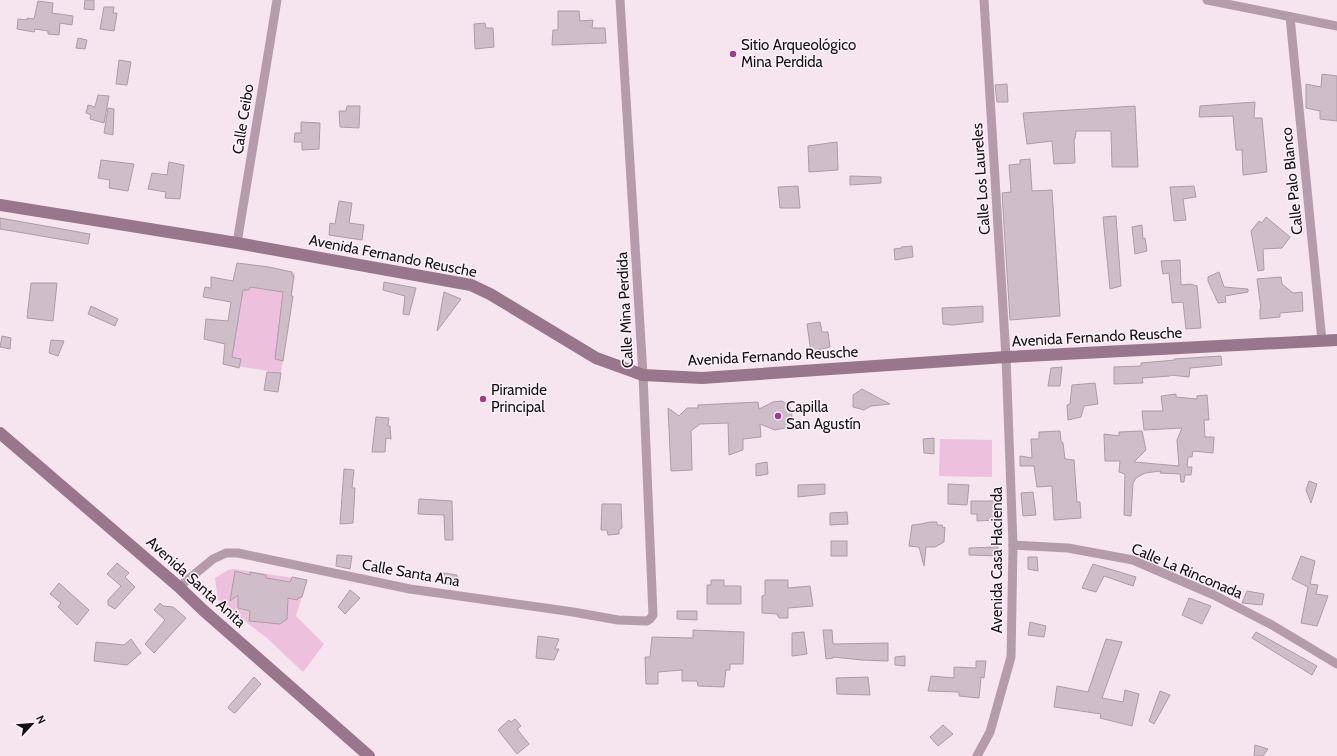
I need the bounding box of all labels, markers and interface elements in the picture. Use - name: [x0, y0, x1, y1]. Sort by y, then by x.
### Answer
- place label: Sitio Arqueológico Mina Perdida: [741, 36, 856, 71]
- marker: Sitio Arqueológico Mina Perdida: [728, 49, 738, 59]
- street label: Calle Ceibo: [229, 83, 257, 155]
- street label: Calle Los Laureles: [968, 123, 994, 235]
- street label: Calle Palo Blanco: [1277, 126, 1307, 236]
- street label: Avenida Fernando Reusche: [307, 231, 479, 281]
- street label: Calle Mina Perdida: [613, 251, 637, 369]
- street label: Avenida Fernando Reusche: [1011, 324, 1183, 350]
- street label: Avenida Fernando Reusche: [687, 343, 859, 369]
- place label: Piramide Principal: [491, 381, 547, 416]
- marker: Piramide Principal: [478, 394, 488, 404]
- place label: Capilla San Agustín: [786, 398, 861, 433]
- marker: Capilla San Agustín: [773, 411, 783, 421]
- street label: Avenida Casa Hacienda: [988, 486, 1006, 633]
- street label: Avenida Santa Anita: [143, 533, 250, 632]
- street label: Calle La Rinconada: [1129, 539, 1246, 603]
- street label: Calle Santa Ana: [361, 556, 462, 591]
- north arrow: [12, 704, 52, 744]
- text: N: [33, 713, 49, 726]

